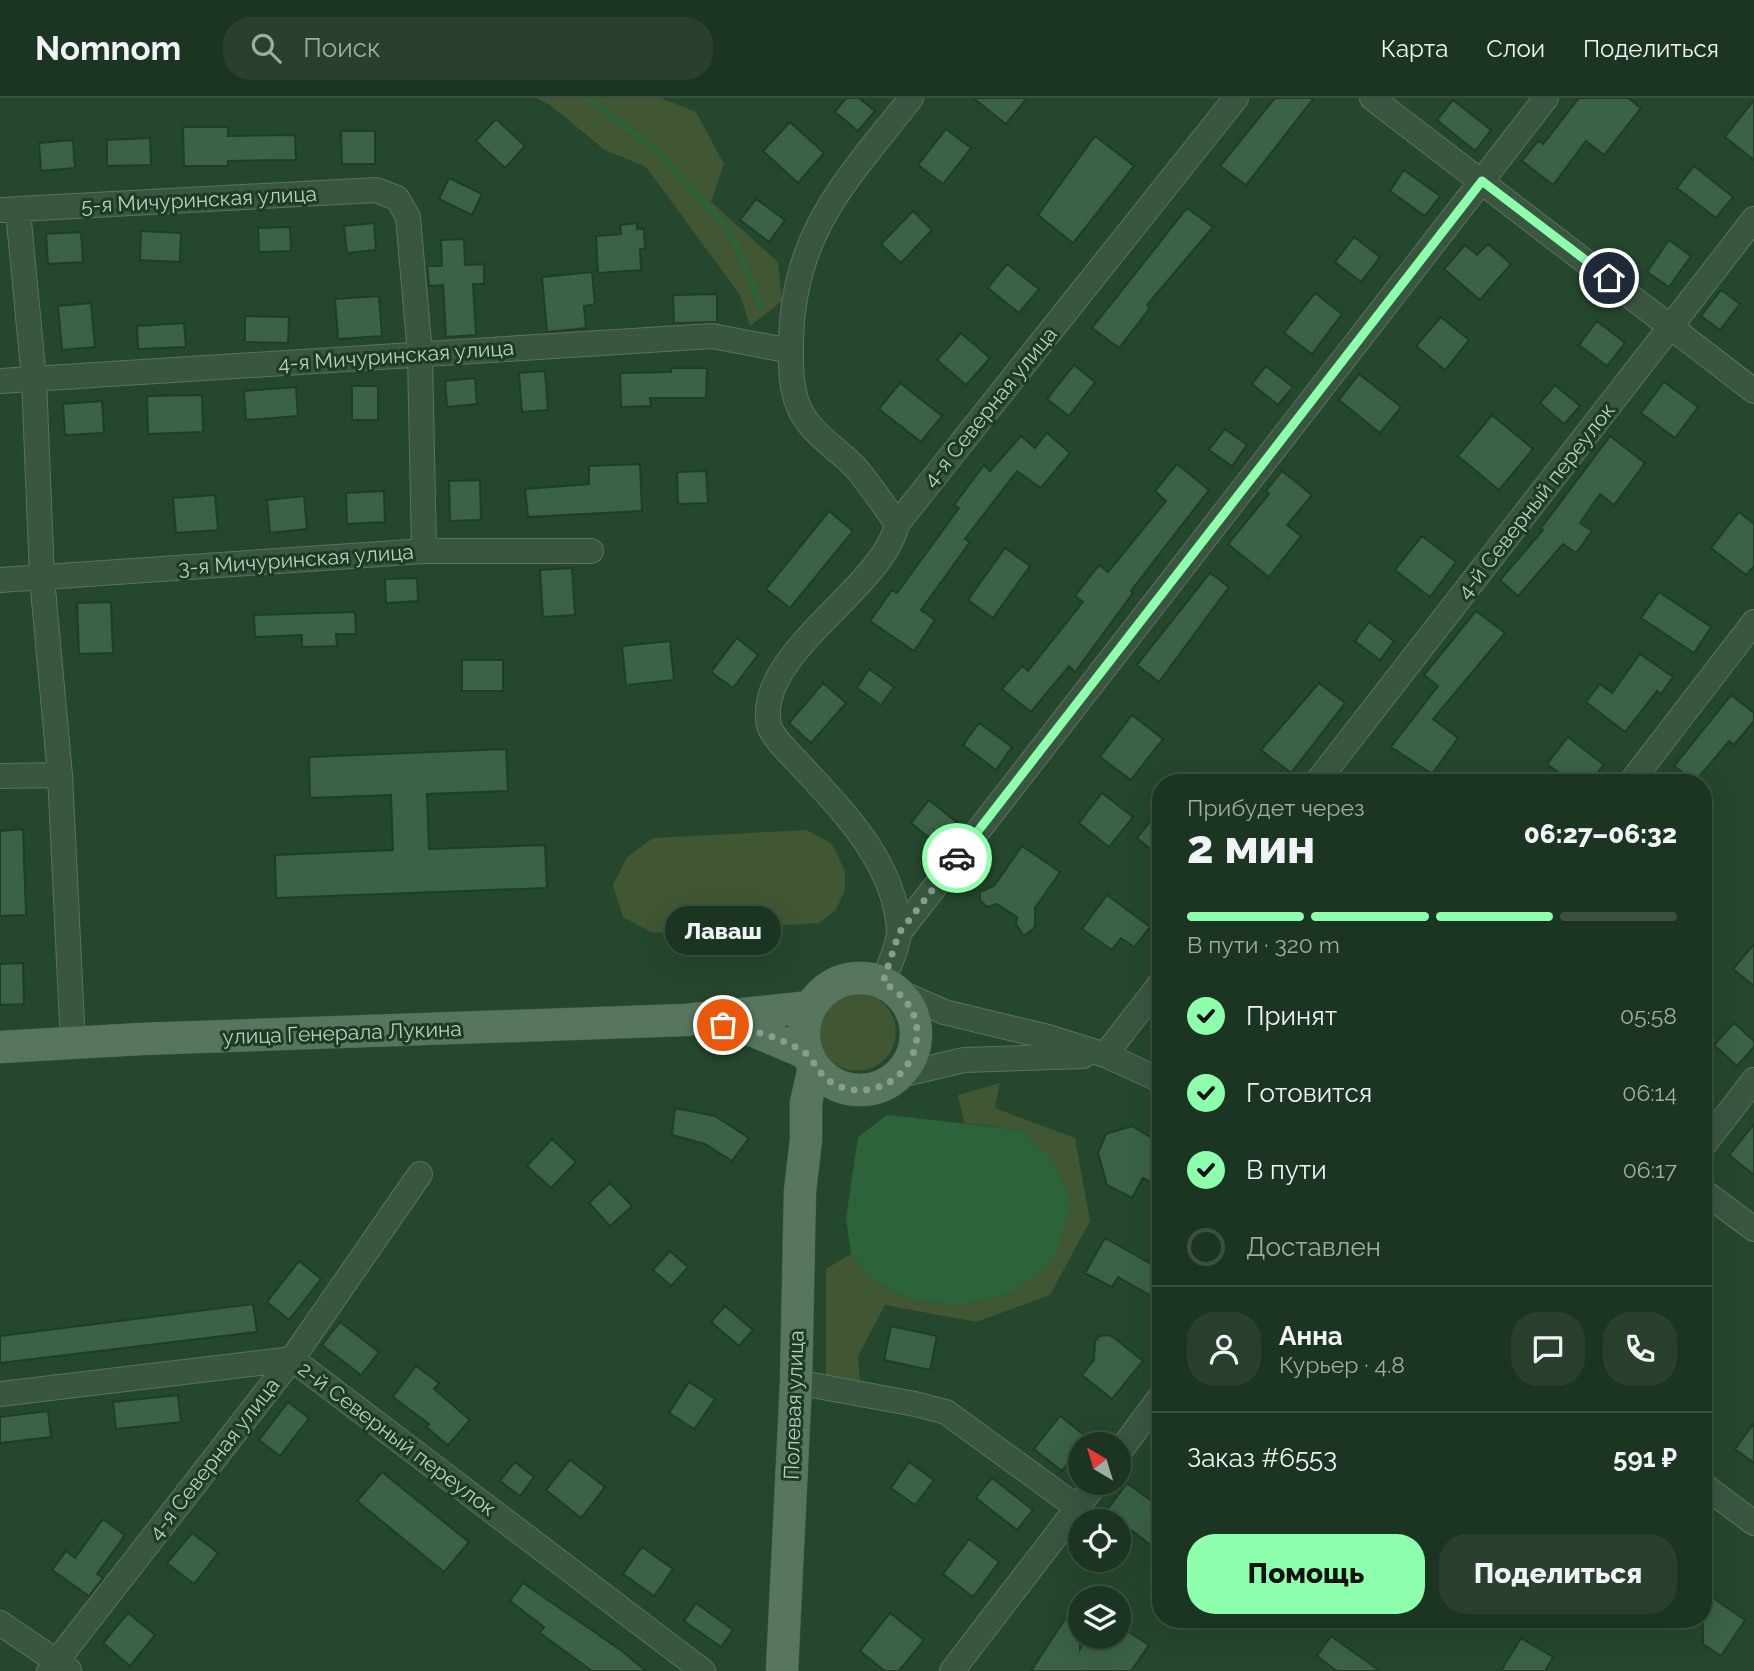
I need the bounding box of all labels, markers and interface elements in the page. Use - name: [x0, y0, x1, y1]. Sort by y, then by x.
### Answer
- search box: [223, 17, 713, 80]
- text: Nomnom: [35, 29, 181, 68]
- icon: search: [247, 29, 285, 67]
- text: Поиск: [303, 33, 381, 63]
- text: Карта: [1381, 34, 1448, 63]
- text: Слои: [1486, 34, 1545, 63]
- text: Поделиться: [1583, 34, 1719, 63]
- street label: 5-я Мичуринская улица: [80, 181, 318, 218]
- pin: [1579, 248, 1639, 308]
- icon: home: [1590, 259, 1628, 297]
- street label: 4-я Северная улица: [917, 322, 1062, 492]
- street label: 4-я Мичуринская улица: [277, 335, 515, 376]
- street label: 4-й Северный переулок: [1451, 398, 1620, 604]
- street label: 3-я Мичуринская улица: [177, 539, 415, 580]
- text: Прибудет через: [1187, 794, 1365, 821]
- text: 06:27–06:32: [1524, 819, 1677, 849]
- text: 2 мин: [1187, 820, 1315, 874]
- courier: [922, 823, 992, 893]
- icon: car: [938, 839, 976, 877]
- callout: Лаваш: [665, 906, 781, 955]
- text: Лаваш: [684, 917, 762, 944]
- text: В пути · 320 m: [1187, 931, 1340, 958]
- pin: [693, 995, 753, 1055]
- icon: check: [1187, 997, 1225, 1035]
- text: Принят: [1246, 1001, 1337, 1031]
- text: 05:58: [1620, 1002, 1677, 1029]
- icon: bag: [704, 1006, 742, 1044]
- street label: улица Генерала Лукина: [222, 1016, 462, 1049]
- icon: check: [1187, 1074, 1225, 1112]
- text: Готовится: [1246, 1078, 1372, 1108]
- text: 06:14: [1622, 1079, 1677, 1106]
- icon: check: [1187, 1151, 1225, 1189]
- text: В пути: [1246, 1155, 1327, 1185]
- text: 06:17: [1623, 1156, 1677, 1183]
- text: Доставлен: [1246, 1232, 1381, 1262]
- button: person: [1187, 1312, 1261, 1386]
- button: chat: [1511, 1312, 1585, 1386]
- button: phone: [1603, 1312, 1677, 1386]
- text: Анна: [1279, 1321, 1343, 1351]
- street label: Полевая улица: [778, 1330, 809, 1480]
- text: Курьер · 4.8: [1279, 1351, 1405, 1378]
- street label: 2-й Северный переулок: [293, 1356, 501, 1521]
- street label: 4-я Северная улица: [143, 1373, 285, 1545]
- north arrow: [1068, 1432, 1130, 1494]
- map controls: [1068, 1432, 1131, 1649]
- text: Заказ #6553: [1187, 1443, 1337, 1473]
- text: 591 ₽: [1613, 1443, 1677, 1473]
- button: locate: [1068, 1509, 1131, 1572]
- button: Помощь: [1187, 1534, 1425, 1614]
- button: Поделиться: [1439, 1534, 1677, 1614]
- button: layers: [1068, 1586, 1131, 1649]

